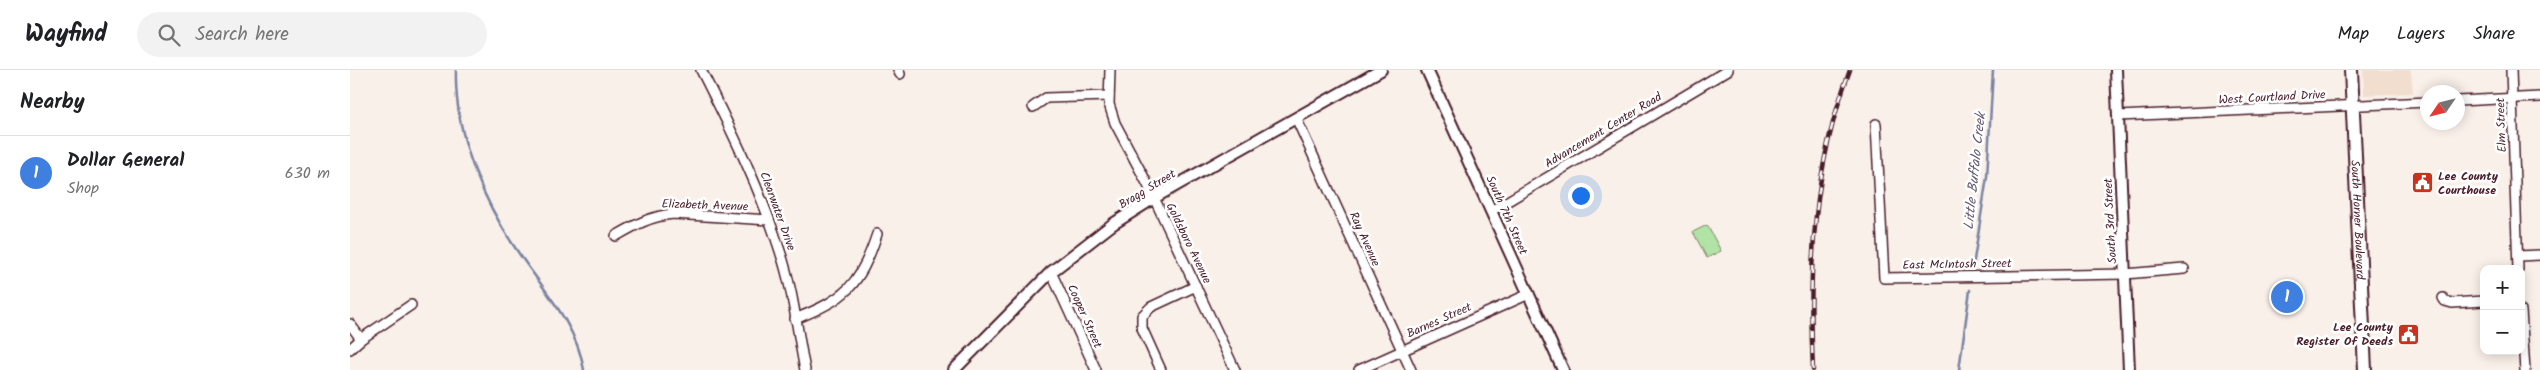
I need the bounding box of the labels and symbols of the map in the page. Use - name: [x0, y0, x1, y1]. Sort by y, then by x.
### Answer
- street label: West Courtland Drive: [2218, 85, 2327, 110]
- north arrow: [2420, 85, 2465, 130]
- street label: Advancement Center Road: [1541, 87, 1666, 173]
- street label: Elm Street: [2491, 97, 2512, 153]
- water label: Little Buffalo Creek: [1958, 109, 1992, 231]
- street label: South Horner Boulevard: [2345, 160, 2370, 281]
- street label: Bragg Street: [1115, 165, 1180, 214]
- place label: Lee County Courthouse: [2438, 167, 2499, 200]
- street label: Clearwater Drive: [754, 169, 801, 254]
- public building icon: Lee County Courthouse: [2410, 171, 2434, 195]
- street label: South 7th Street: [1481, 172, 1533, 258]
- street label: South 3rd Street: [2099, 177, 2122, 264]
- your location: [1568, 183, 1594, 209]
- street label: Elizabeth Avenue: [661, 194, 749, 217]
- street label: Goldsboro Avenue: [1161, 199, 1217, 288]
- street label: Ray Avenue: [1344, 209, 1385, 270]
- street label: East McIntosh Street: [1902, 254, 2012, 275]
- pin: 1: [2271, 278, 2303, 316]
- street label: Cooper Street: [1062, 281, 1107, 352]
- street label: Barnes Street: [1404, 298, 1475, 343]
- place label: Lee County Register Of Deeds: [2296, 318, 2394, 351]
- public building icon: Lee County Register Of Deeds: [2397, 322, 2421, 346]

